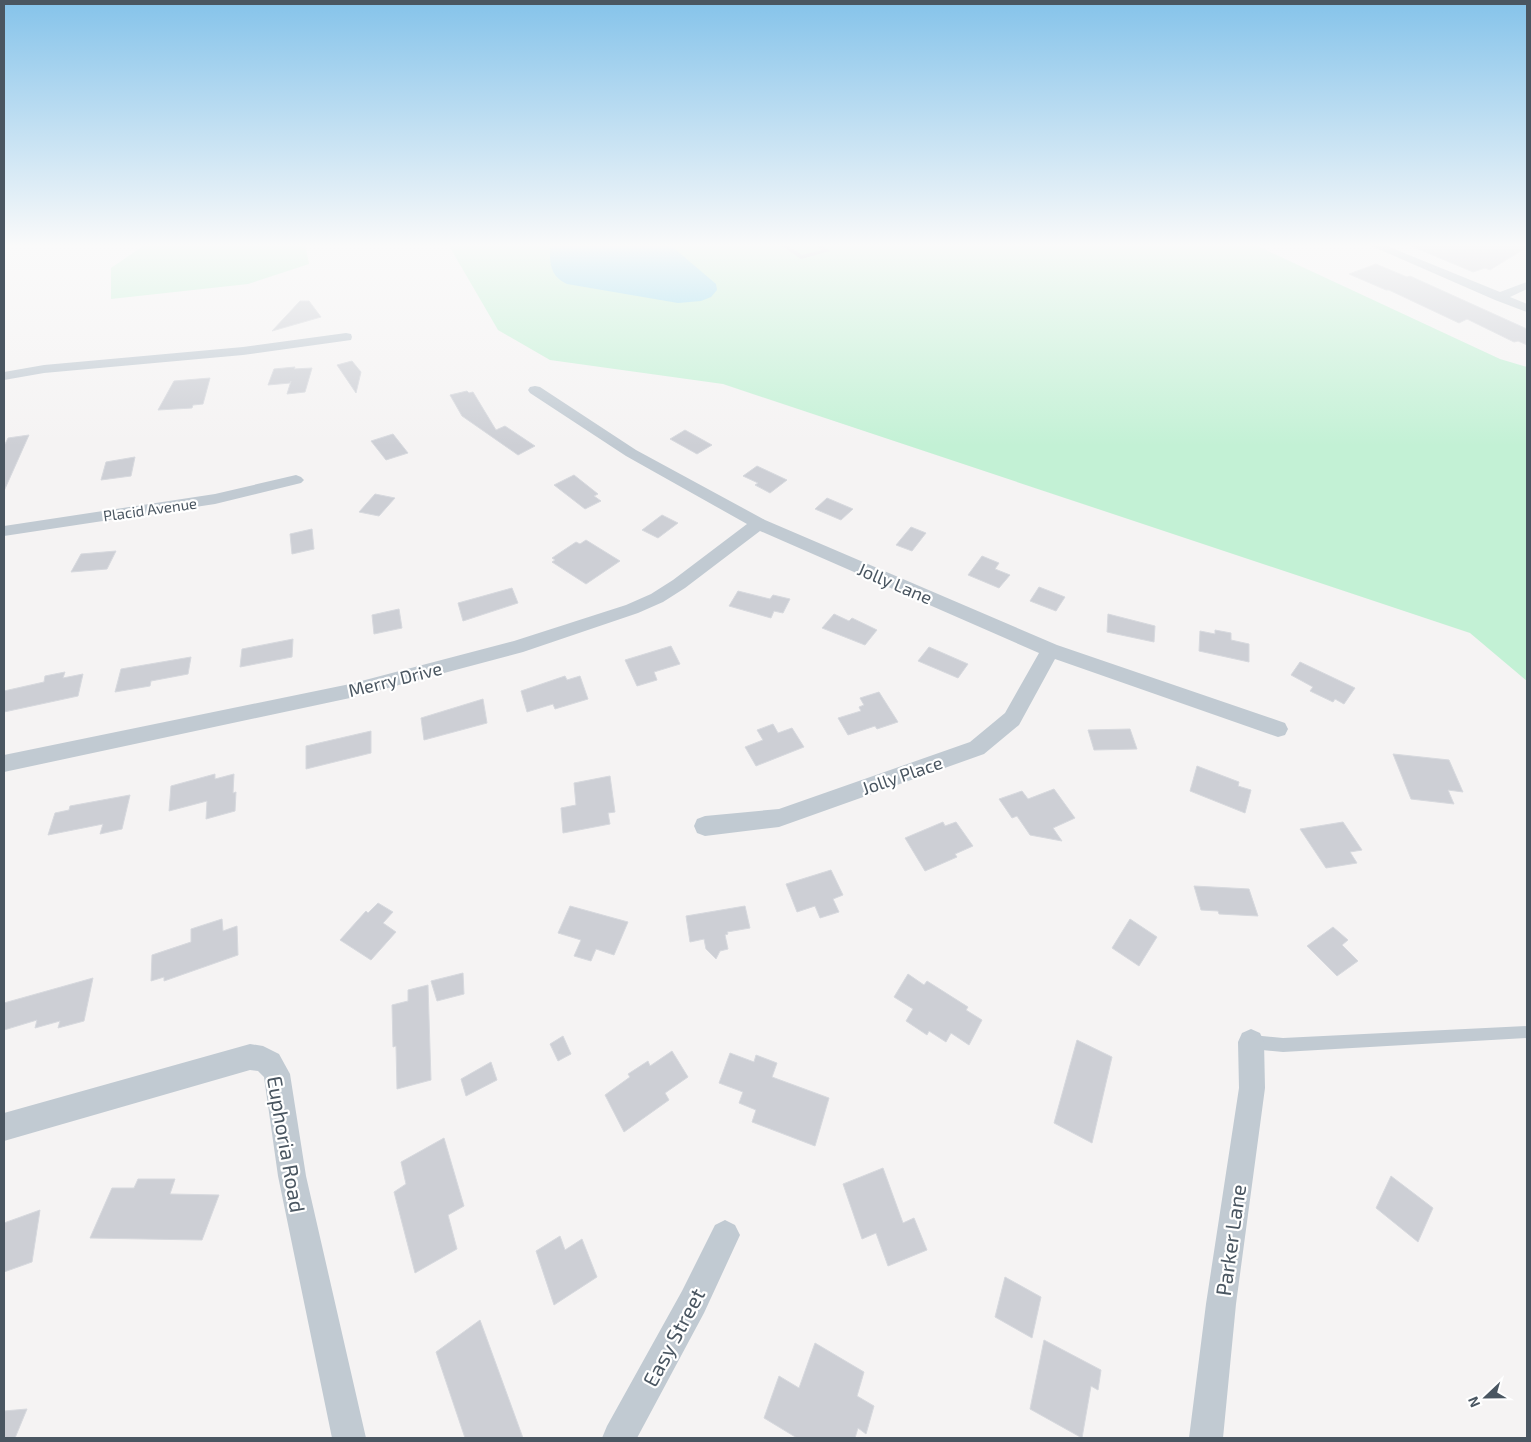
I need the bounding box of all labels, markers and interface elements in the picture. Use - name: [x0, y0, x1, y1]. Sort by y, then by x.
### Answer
- street label: Placid Avenue: [102, 494, 198, 524]
- street label: Jolly Lane: [854, 557, 936, 609]
- street label: Merry Drive: [346, 657, 444, 701]
- street label: Jolly Place: [859, 751, 945, 799]
- street label: Euphoria Road: [263, 1074, 311, 1214]
- street label: Parker Lane: [1210, 1183, 1250, 1297]
- street label: Easy Street: [637, 1284, 709, 1390]
- north arrow: [1461, 1372, 1511, 1422]
- text: N: [1464, 1394, 1483, 1410]

